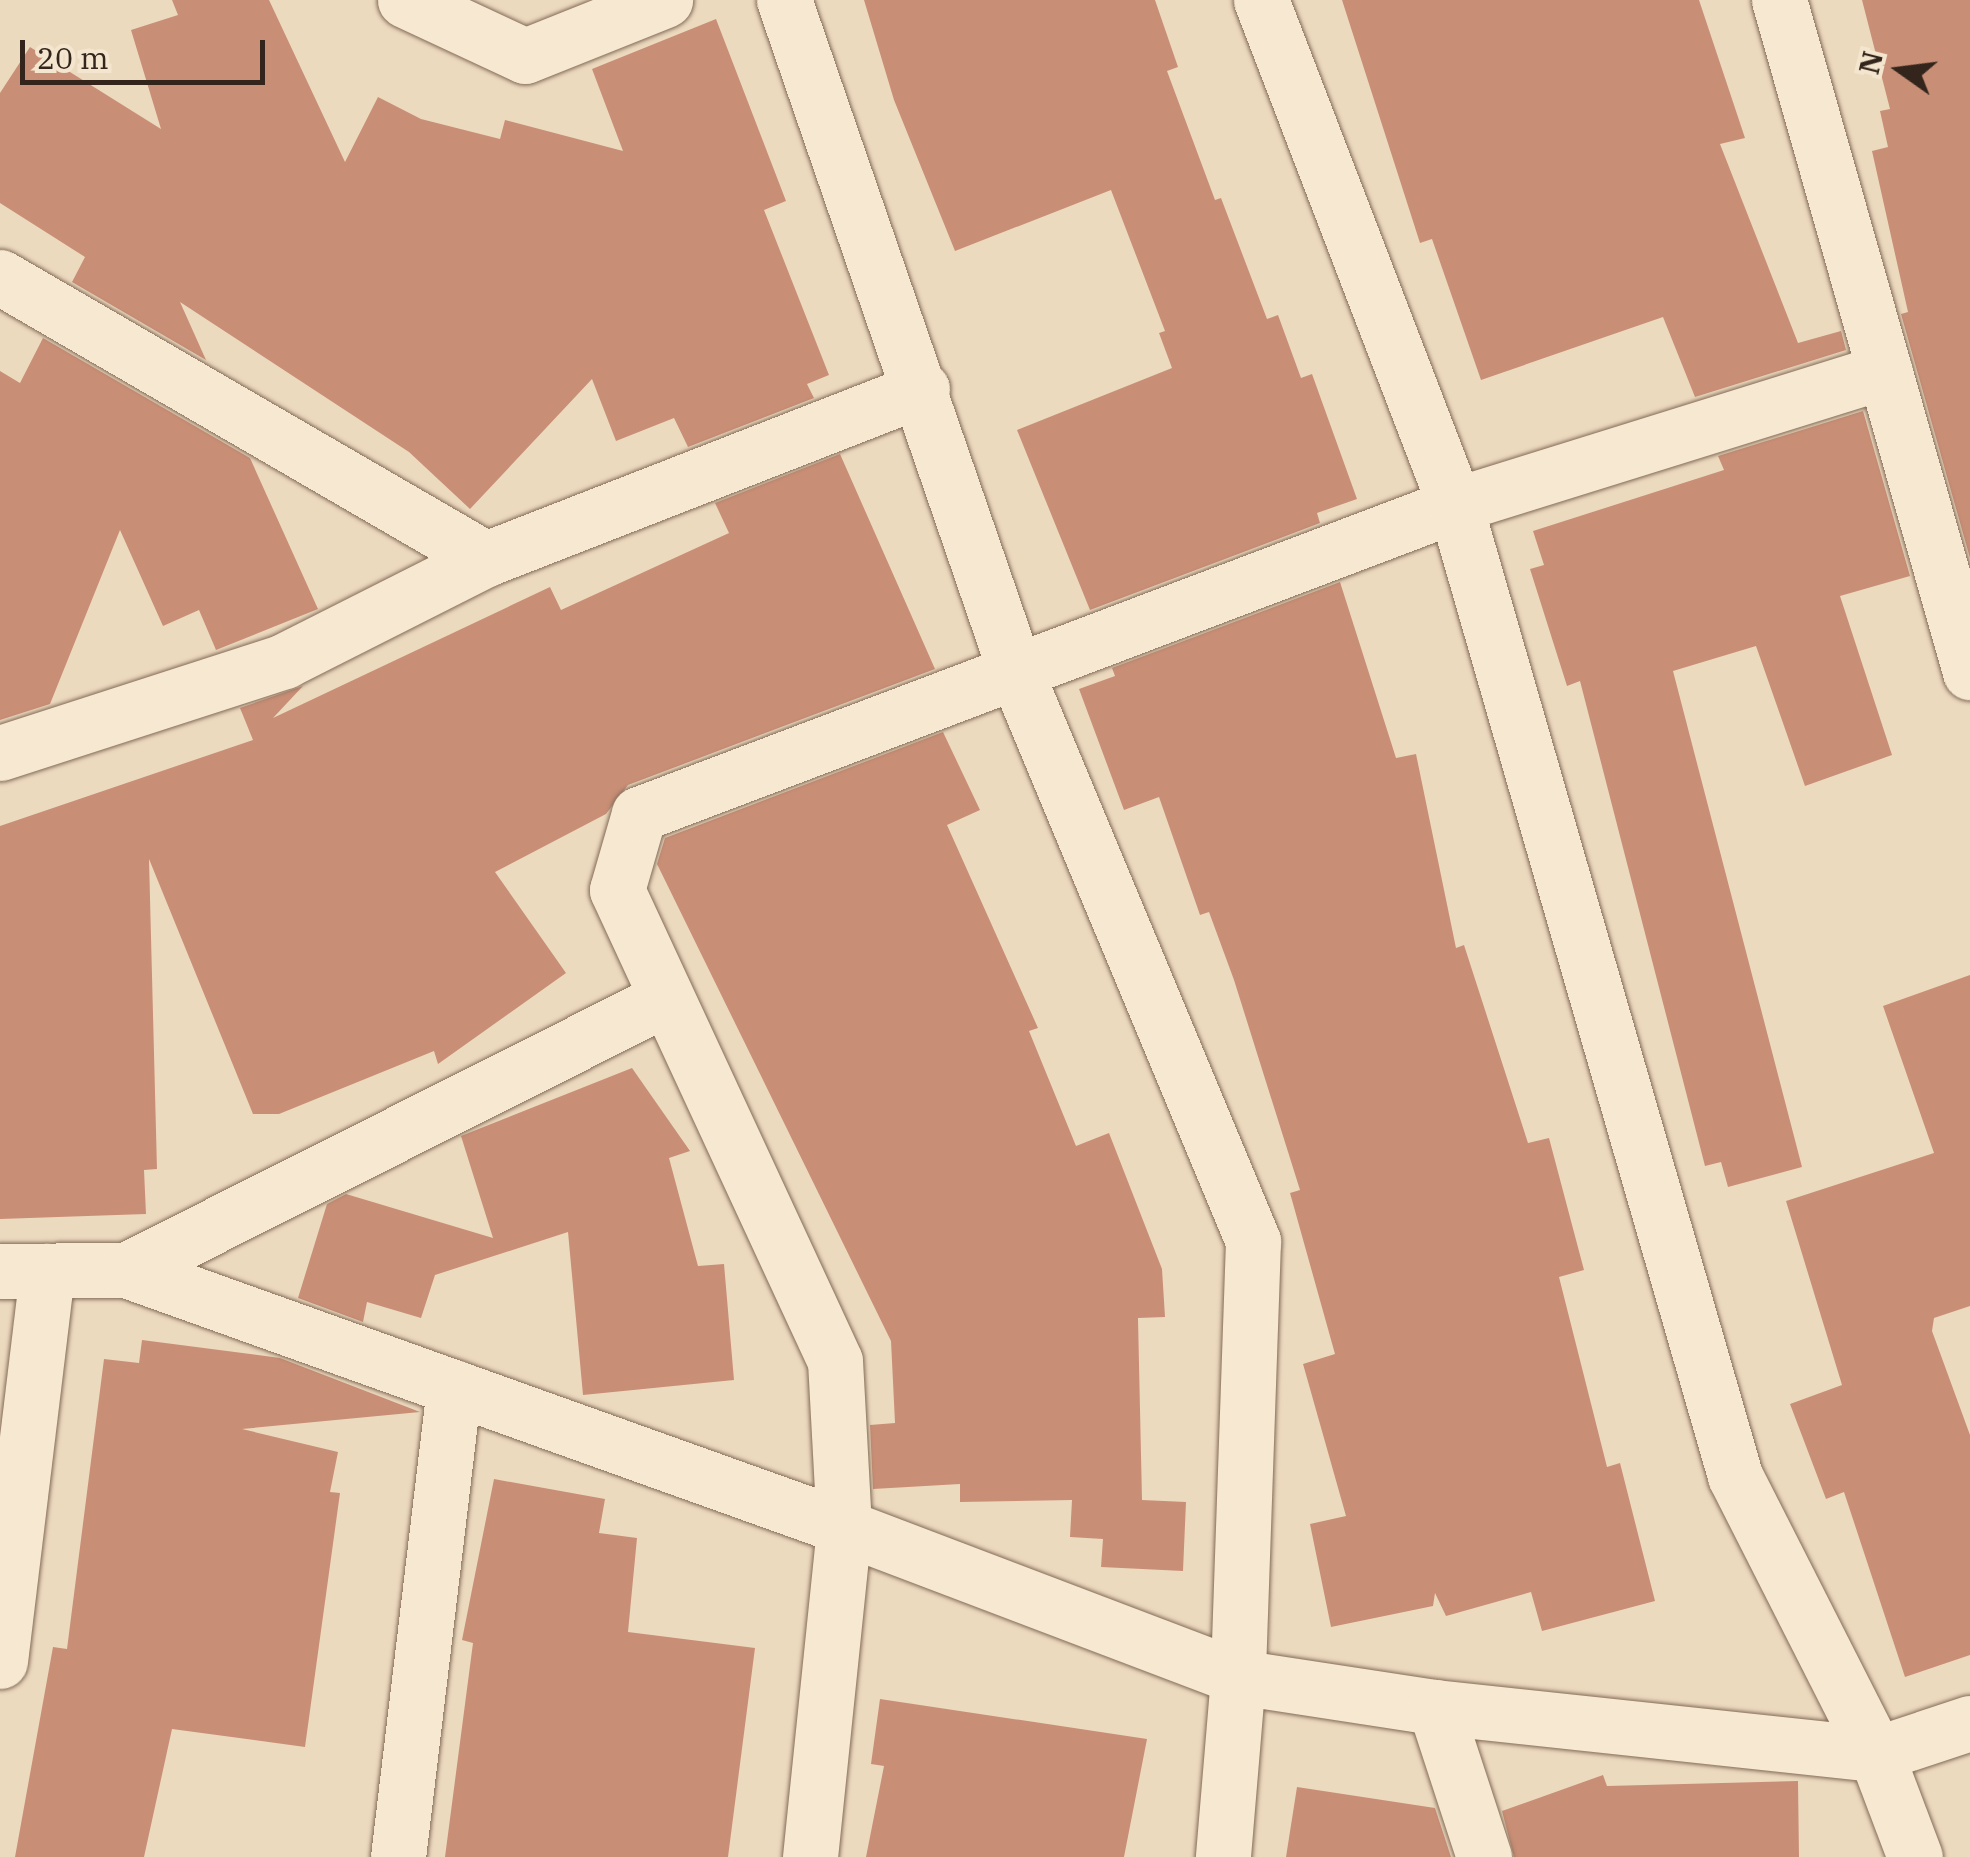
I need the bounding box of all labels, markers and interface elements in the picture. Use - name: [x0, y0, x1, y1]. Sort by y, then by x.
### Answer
- scale bar: [25, 20, 270, 82]
- north arrow: [1850, 20, 1950, 120]
- text: 20 m: [37, 38, 109, 77]
- text: N: [1850, 47, 1891, 78]

